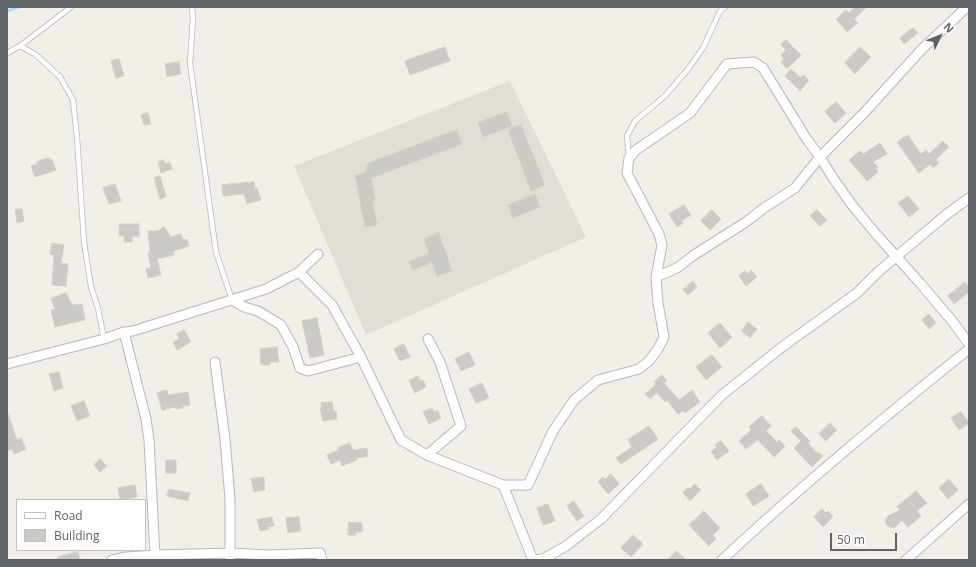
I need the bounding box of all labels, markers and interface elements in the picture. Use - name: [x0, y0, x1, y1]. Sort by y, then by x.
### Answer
- north arrow: [920, 16, 960, 56]
- text: N: [941, 19, 958, 36]
- legend: [16, 499, 146, 551]
- text: Road: [54, 507, 83, 524]
- scale bar: [832, 525, 899, 551]
- text: Building: [54, 527, 99, 544]
- text: 50 m: [837, 531, 865, 548]

